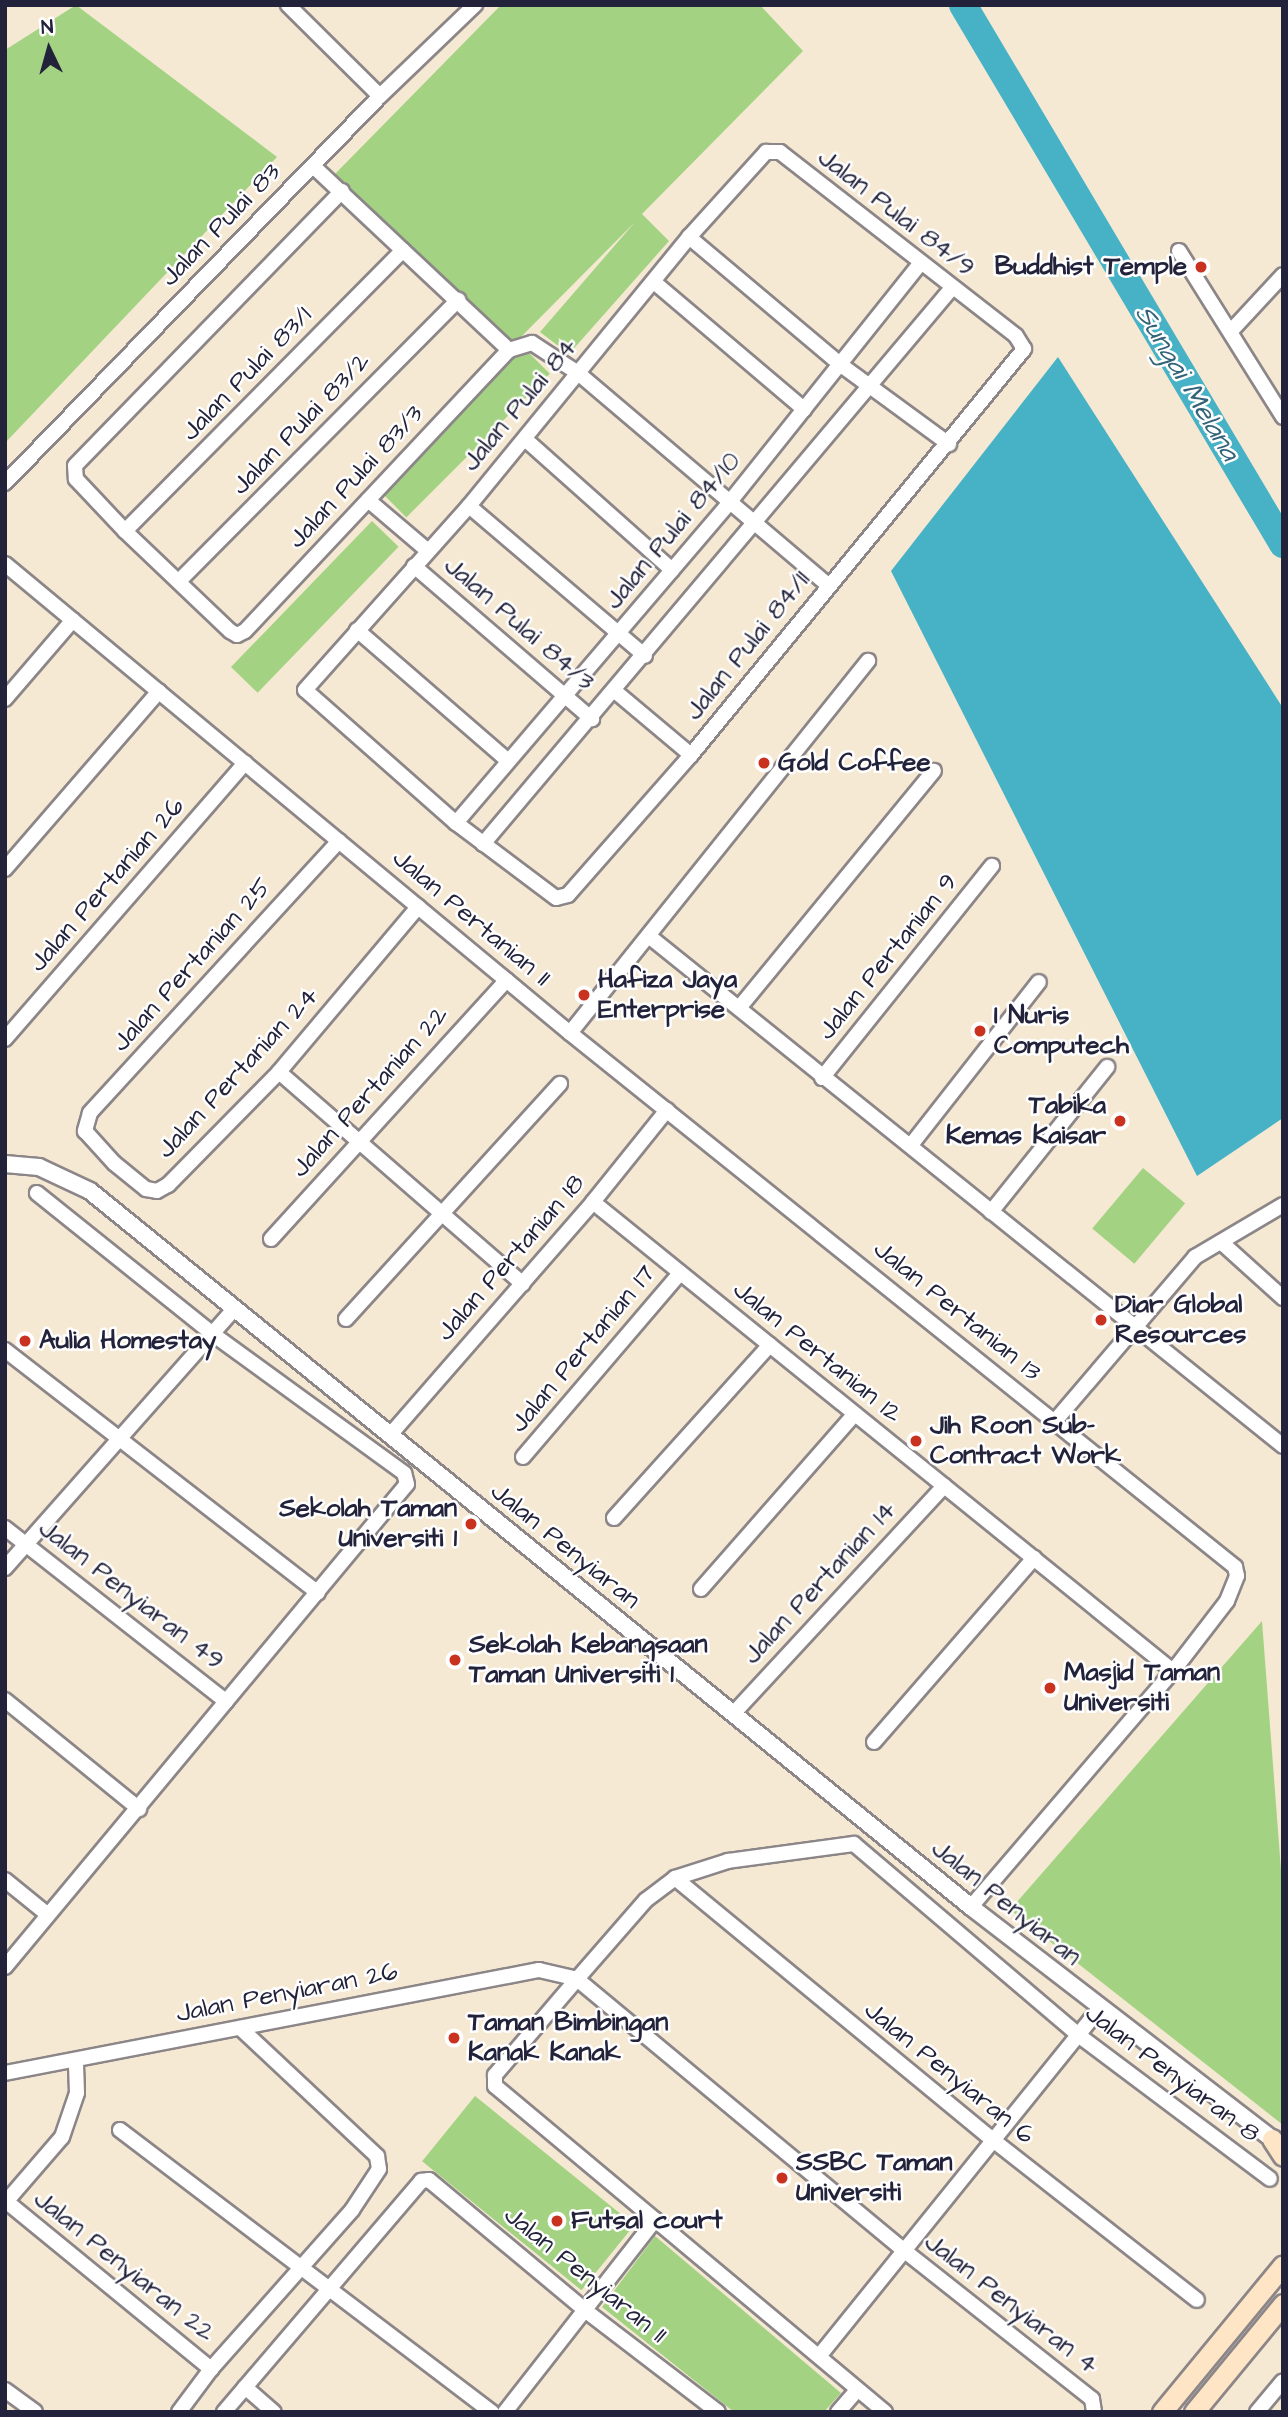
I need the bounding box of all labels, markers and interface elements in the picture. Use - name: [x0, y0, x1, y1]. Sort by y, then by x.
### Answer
- north arrow: [14, 14, 84, 84]
- text: N: [40, 14, 54, 42]
- street label: Jalan Pulai 84/9: [811, 142, 981, 284]
- street label: Jalan Pulai 83: [154, 157, 288, 293]
- place label: Buddhist Temple: [995, 251, 1187, 283]
- marker: Buddhist Temple: [1193, 259, 1209, 275]
- water label: Sungai Melana: [1127, 299, 1247, 467]
- street label: Jalan Pulai 83/1: [175, 300, 319, 448]
- street label: Jalan Pulai 84: [455, 332, 585, 478]
- street label: Jalan Pulai 83/2: [225, 346, 377, 502]
- street label: Jalan Pulai 83/3: [282, 399, 430, 555]
- street label: Jalan Pulai 84/10: [598, 446, 748, 616]
- street label: Jalan Pulai 84/3: [438, 550, 600, 698]
- street label: Jalan Pulai 84/11: [679, 565, 817, 727]
- place label: Gold Coffee: [778, 747, 930, 779]
- marker: Gold Coffee: [756, 755, 772, 771]
- street label: Jalan Pertanian 26: [23, 791, 191, 979]
- street label: Jalan Pertanian 11: [386, 843, 556, 993]
- street label: Jalan Pertanian 9: [811, 868, 965, 1046]
- street label: Jalan Pertanian 25: [106, 872, 278, 1058]
- place label: Hafiza Jaya Enterprise: [598, 964, 737, 1026]
- street label: Jalan Pertanian 24: [151, 981, 325, 1165]
- marker: Hafiza Jaya Enterprise: [576, 987, 592, 1003]
- street label: Jalan Pertanian 22: [285, 1000, 455, 1184]
- place label: I Nuris Computech: [994, 1000, 1129, 1062]
- marker: I Nuris Computech: [972, 1023, 988, 1039]
- place label: Tabika Kemas Kaisar: [946, 1090, 1106, 1152]
- marker: Tabika Kemas Kaisar: [1112, 1113, 1128, 1129]
- street label: Jalan Pertanian 18: [430, 1168, 592, 1348]
- street label: Jalan Pertanian 13: [867, 1234, 1047, 1388]
- street label: Jalan Pertanian 17: [504, 1259, 662, 1439]
- street label: Jalan Pertanian 12: [726, 1274, 908, 1430]
- place label: Diar Global Resources: [1115, 1289, 1246, 1350]
- marker: Diar Global Resources: [1093, 1312, 1109, 1328]
- place label: Aulia Homestay: [39, 1325, 216, 1357]
- marker: Aulia Homestay: [17, 1333, 33, 1349]
- place label: Jih Roon Sub- Contract Work: [930, 1410, 1121, 1472]
- marker: Jih Roon Sub- Contract Work: [908, 1433, 924, 1449]
- street label: Jalan Penyiaran: [484, 1476, 646, 1616]
- place label: Sekolah Taman Universiti 1: [279, 1493, 457, 1554]
- street label: Jalan Pertanian 14: [737, 1495, 903, 1671]
- street label: Jalan Penyiaran 49: [32, 1513, 230, 1677]
- marker: Sekolah Taman Universiti 1: [463, 1516, 479, 1532]
- place label: Sekolah Kebangsaan Taman Universiti 1: [469, 1629, 708, 1690]
- marker: Sekolah Kebangsaan Taman Universiti 1: [447, 1652, 463, 1668]
- place label: Masjid Taman Universiti: [1064, 1657, 1220, 1718]
- marker: Masjid Taman Universiti: [1042, 1680, 1058, 1696]
- street label: Jalan Penyiaran: [925, 1833, 1087, 1973]
- street label: Jalan Penyiaran 26: [174, 1956, 400, 2030]
- street label: Jalan Penyiaran 6: [858, 1995, 1040, 2151]
- street label: Jalan Penyiaran 8: [1078, 1998, 1266, 2150]
- place label: Taman Bimbingan Kanak Kanak: [468, 2007, 668, 2068]
- marker: Taman Bimbingan Kanak Kanak: [446, 2030, 462, 2046]
- place label: SSBC Taman Universiti: [796, 2147, 953, 2208]
- marker: SSBC Taman Universiti: [774, 2170, 790, 2186]
- street label: Jalan Penyiaran 22: [27, 2184, 221, 2348]
- street label: Jalan Penyiaran 11: [497, 2200, 673, 2350]
- place label: Futsal court: [571, 2205, 723, 2237]
- marker: Futsal court: [549, 2213, 565, 2229]
- street label: Jalan Penyiaran 4: [918, 2227, 1104, 2381]

